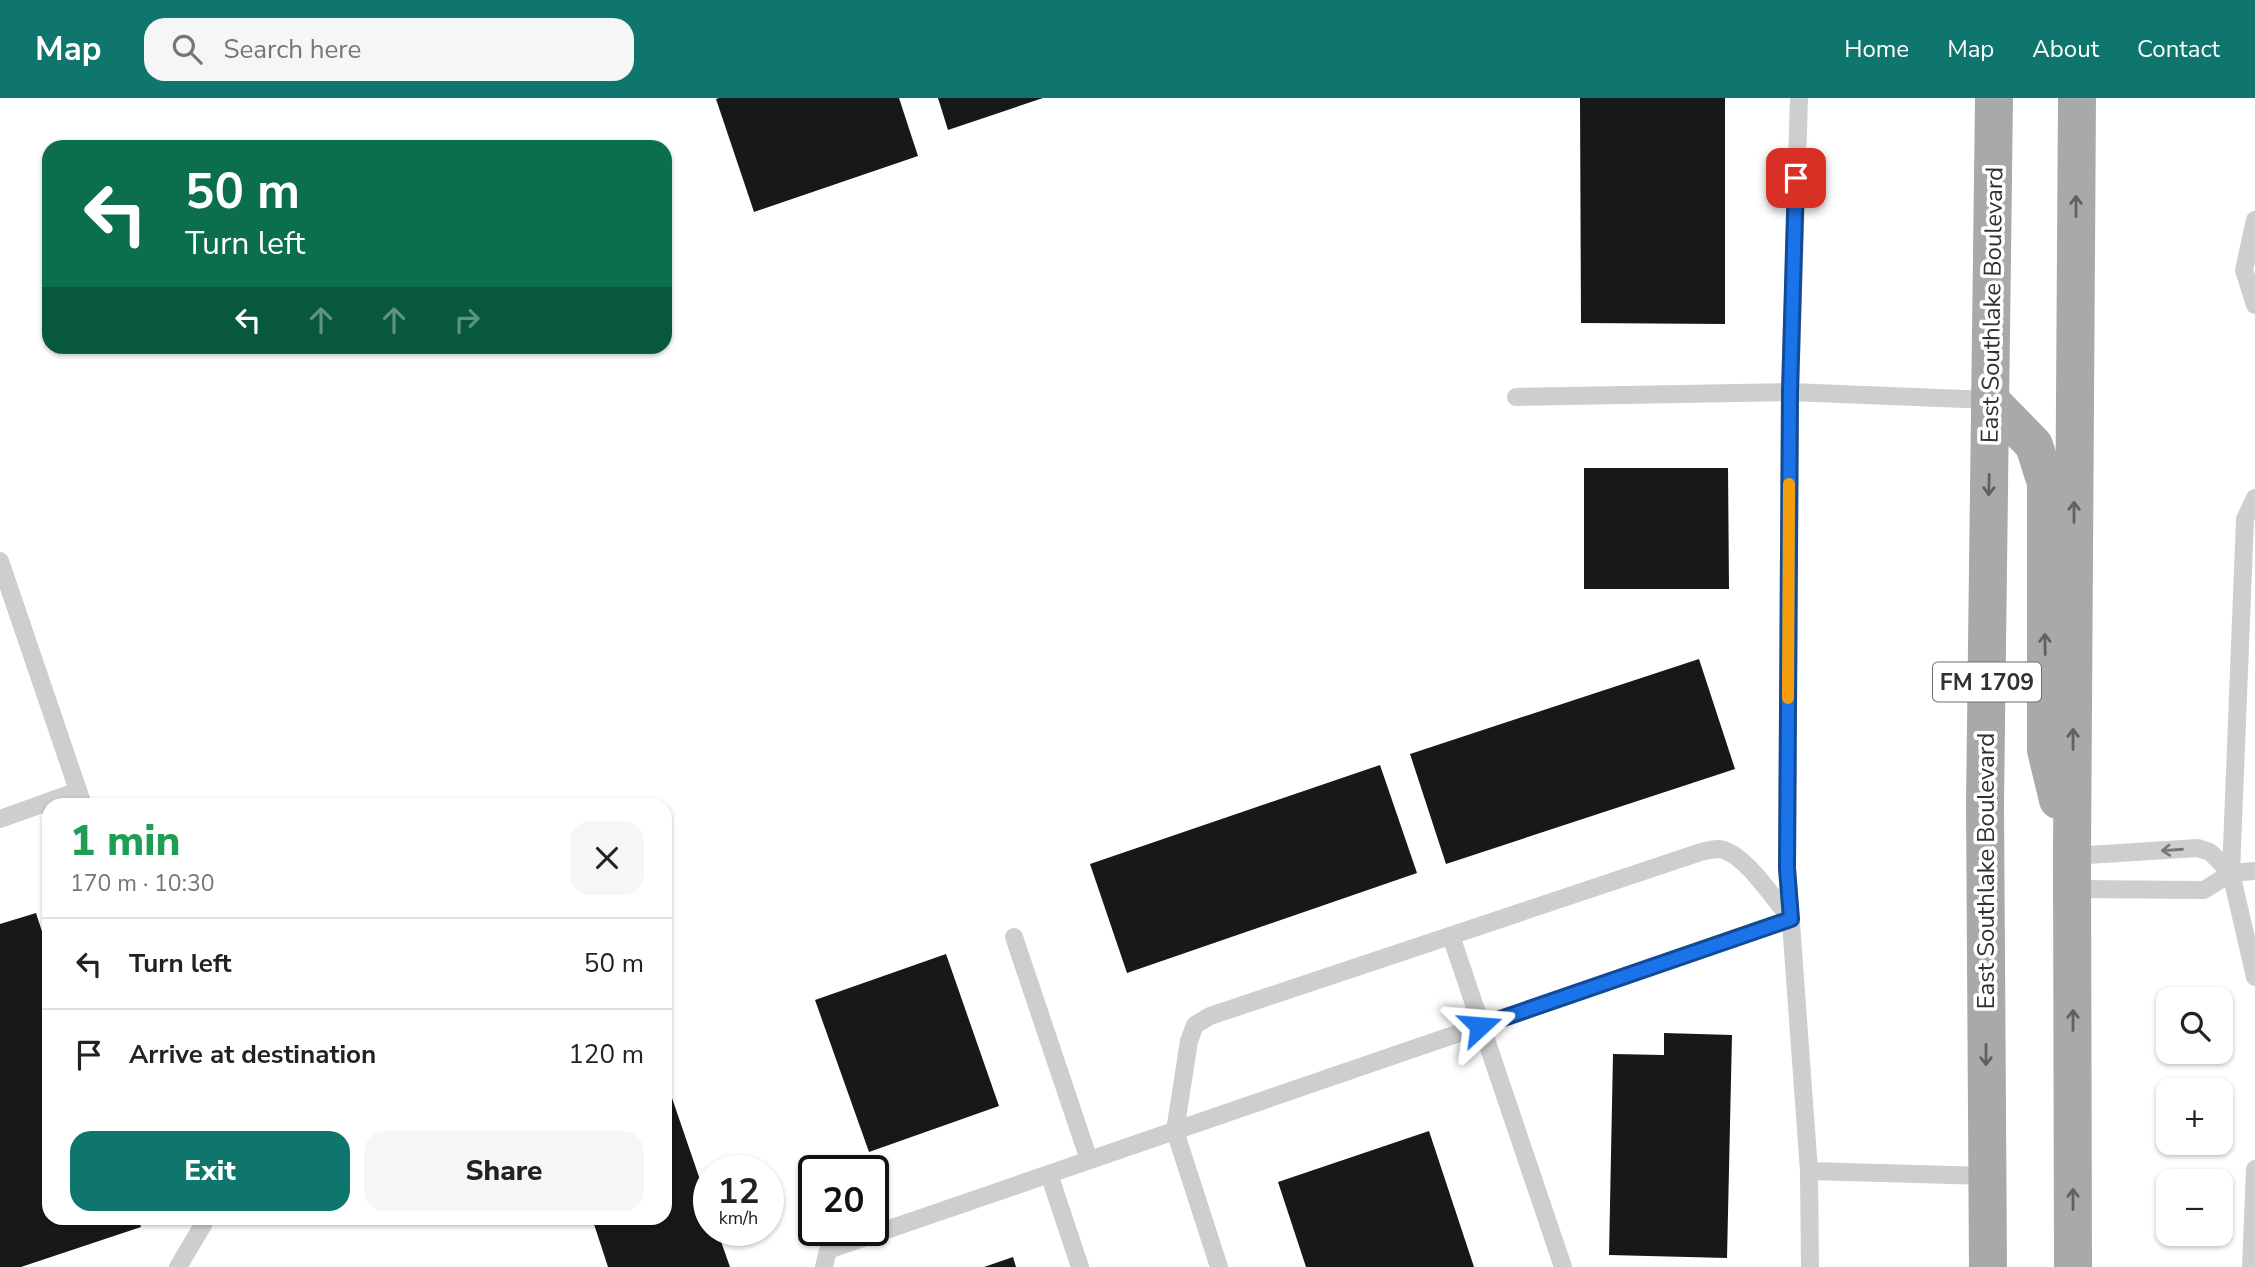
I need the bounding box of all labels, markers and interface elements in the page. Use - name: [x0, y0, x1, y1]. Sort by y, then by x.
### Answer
- search box: [144, 18, 634, 81]
- text: Map: [35, 27, 102, 72]
- icon: search: [168, 30, 206, 68]
- text: Search here: [224, 32, 361, 67]
- text: Home: [1844, 33, 1909, 65]
- text: Map: [1947, 33, 1994, 65]
- text: About: [2032, 33, 2099, 65]
- text: Contact: [2137, 33, 2220, 65]
- pin: [1766, 148, 1826, 208]
- text: 50 m: [185, 158, 300, 225]
- icon: arrive: [1777, 159, 1815, 197]
- street label: East Southlake Boulevard: [1974, 166, 2010, 444]
- icon: left: [70, 168, 161, 259]
- one-way arrow: [2069, 195, 2083, 218]
- text: Turn left: [185, 222, 305, 265]
- icon: left: [229, 301, 267, 339]
- icon: ahead: [302, 301, 340, 339]
- icon: ahead: [375, 301, 413, 339]
- icon: right: [448, 301, 486, 339]
- one-way arrow: [1982, 473, 1996, 496]
- one-way arrow: [2067, 500, 2081, 523]
- one-way arrow: [2038, 633, 2051, 656]
- road number: FM 1709: [1933, 662, 2041, 702]
- one-way arrow: [2066, 728, 2080, 751]
- street label: East Southlake Boulevard: [1970, 733, 2002, 1009]
- text: 1 min: [70, 813, 180, 870]
- button: close: [570, 821, 644, 895]
- one-way arrow: [2161, 844, 2184, 857]
- text: 170 m · 10:30: [70, 868, 215, 899]
- icon: left: [70, 945, 108, 983]
- text: Turn left: [129, 946, 232, 981]
- text: 50 m: [584, 946, 644, 981]
- map controls: [2156, 987, 2233, 1246]
- button: search: [2156, 987, 2233, 1064]
- position arrow: [1443, 989, 1517, 1063]
- one-way arrow: [2066, 1009, 2080, 1032]
- icon: arrive: [70, 1036, 108, 1074]
- text: Arrive at destination: [129, 1037, 376, 1072]
- text: 120 m: [568, 1037, 644, 1072]
- one-way arrow: [1979, 1043, 1993, 1066]
- button: +: [2156, 1078, 2233, 1155]
- button: Exit: [70, 1131, 350, 1211]
- button: Share: [364, 1131, 644, 1211]
- speed limit sign: 20: [798, 1155, 889, 1246]
- text: 12: [717, 1168, 760, 1215]
- button: −: [2156, 1169, 2233, 1246]
- one-way arrow: [2066, 1188, 2080, 1211]
- text: km/h: [719, 1206, 758, 1230]

